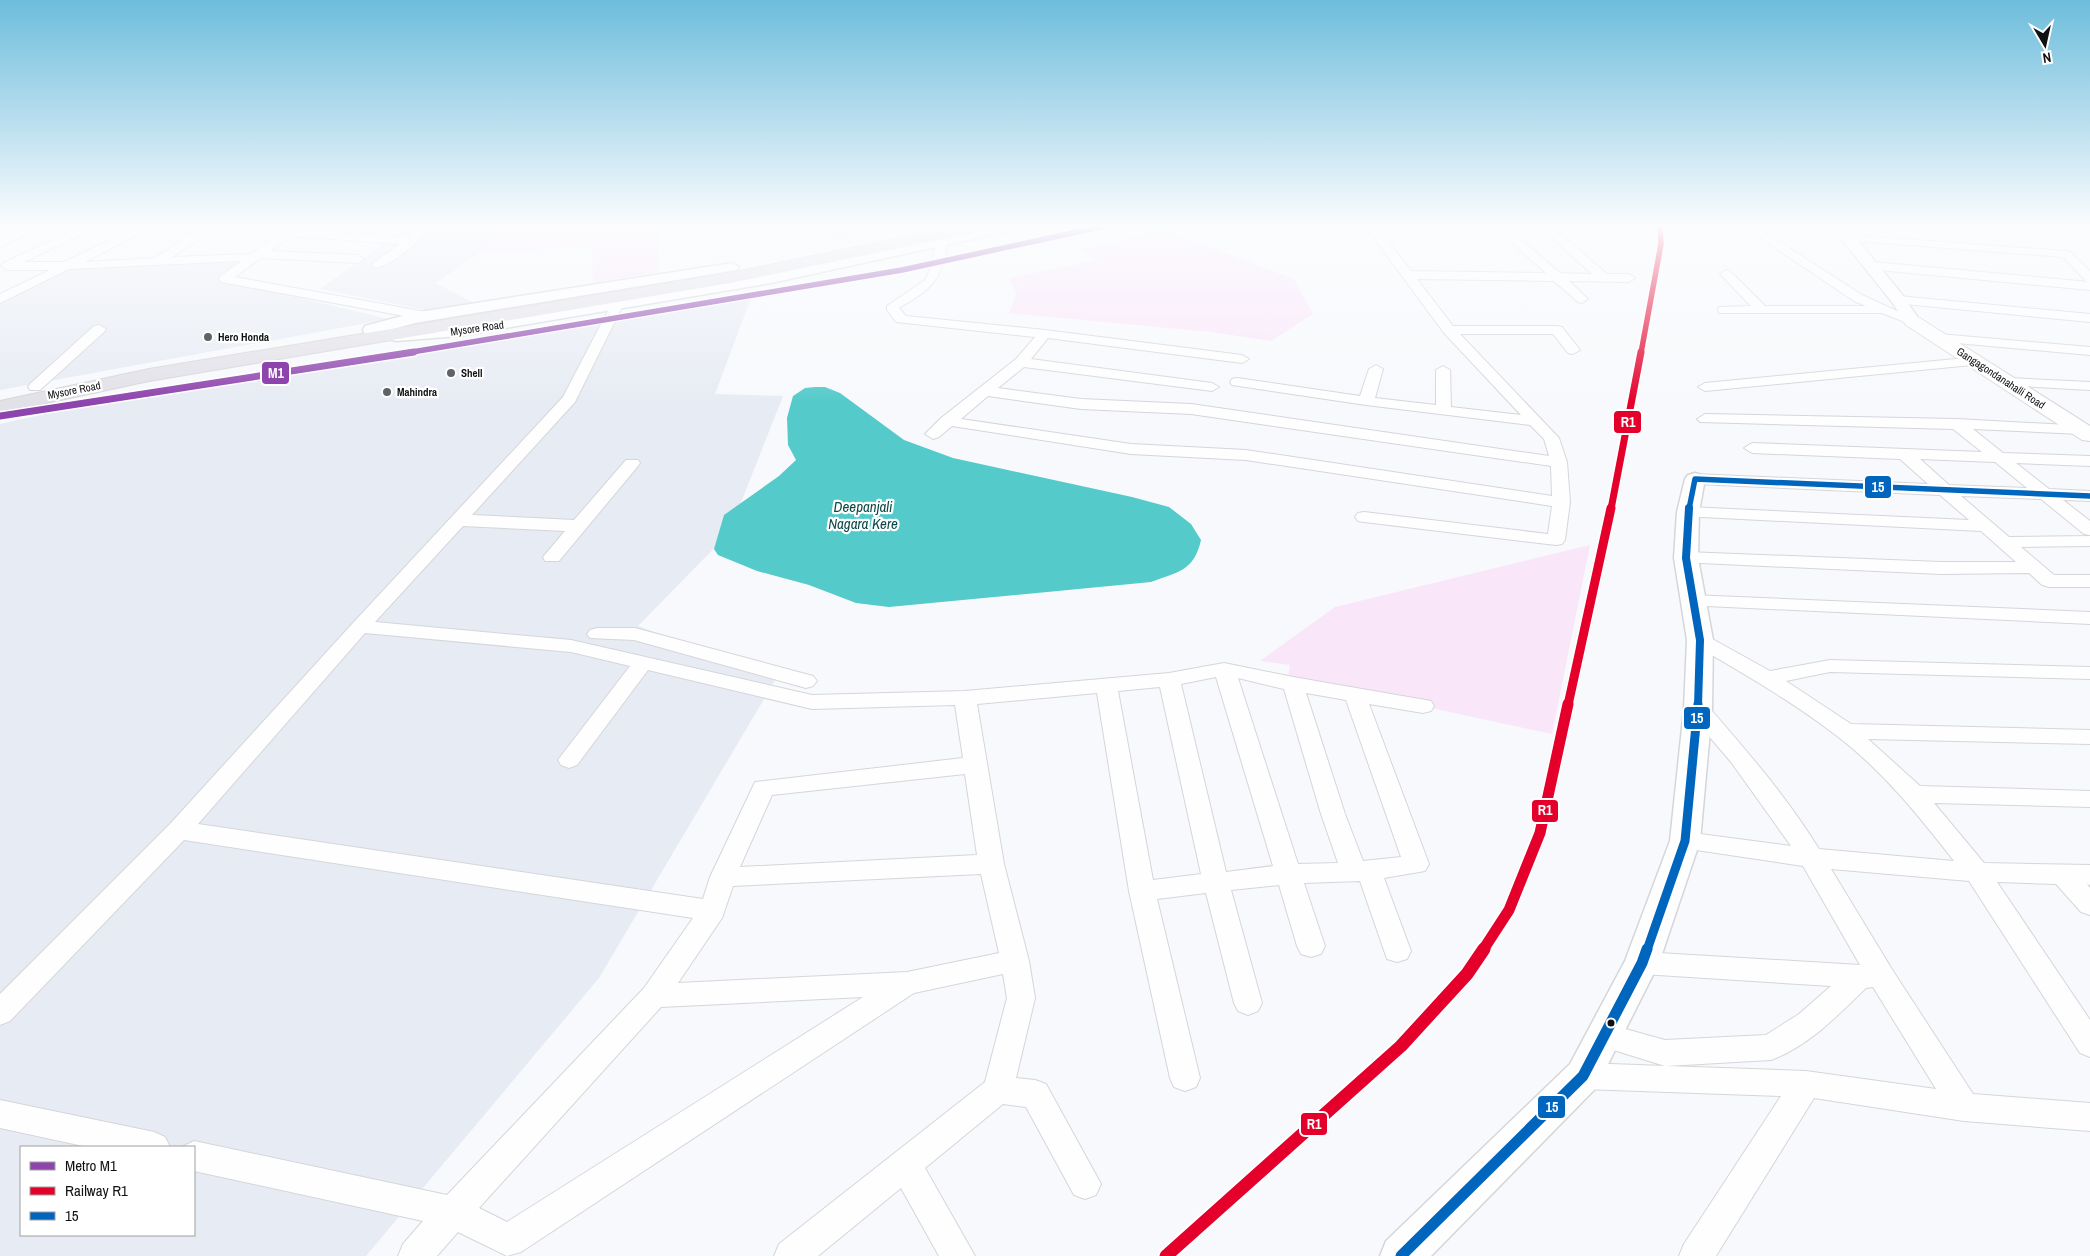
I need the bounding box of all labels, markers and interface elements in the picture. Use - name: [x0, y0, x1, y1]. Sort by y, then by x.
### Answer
- north arrow: [2020, 20, 2070, 70]
- text: N: [2042, 48, 2053, 67]
- street label: Mysore Road: [449, 317, 505, 339]
- place label: Hero Honda: [218, 330, 269, 344]
- marker: Hero Honda: [202, 331, 214, 343]
- street label: Gangagondanahalli Road: [1954, 344, 2048, 412]
- line badge: M1: [261, 361, 290, 385]
- text: M1: [268, 364, 285, 382]
- place label: Shell: [461, 366, 483, 380]
- marker: Shell: [445, 367, 457, 379]
- street label: Mysore Road: [46, 378, 102, 402]
- place label: Mahindra: [397, 385, 437, 399]
- marker: Mahindra: [381, 386, 393, 398]
- line badge: R1: [1613, 410, 1642, 434]
- text: R1: [1621, 413, 1636, 431]
- line badge: 15: [1864, 475, 1892, 499]
- text: 15: [1872, 478, 1885, 496]
- water label: Deepanjali Nagara Kere: [828, 496, 898, 534]
- line badge: 15: [1683, 706, 1711, 730]
- text: 15: [1691, 709, 1704, 727]
- line badge: R1: [1531, 799, 1559, 823]
- text: R1: [1538, 801, 1553, 819]
- unlabelled marker: [1606, 1018, 1616, 1028]
- line badge: 15: [1537, 1095, 1566, 1119]
- text: 15: [1546, 1098, 1559, 1116]
- line badge: R1: [1300, 1112, 1328, 1136]
- text: R1: [1307, 1115, 1322, 1133]
- legend: [20, 1146, 195, 1236]
- text: Metro M1: [65, 1155, 117, 1176]
- text: Railway R1: [65, 1180, 128, 1201]
- text: 15: [65, 1205, 79, 1226]

